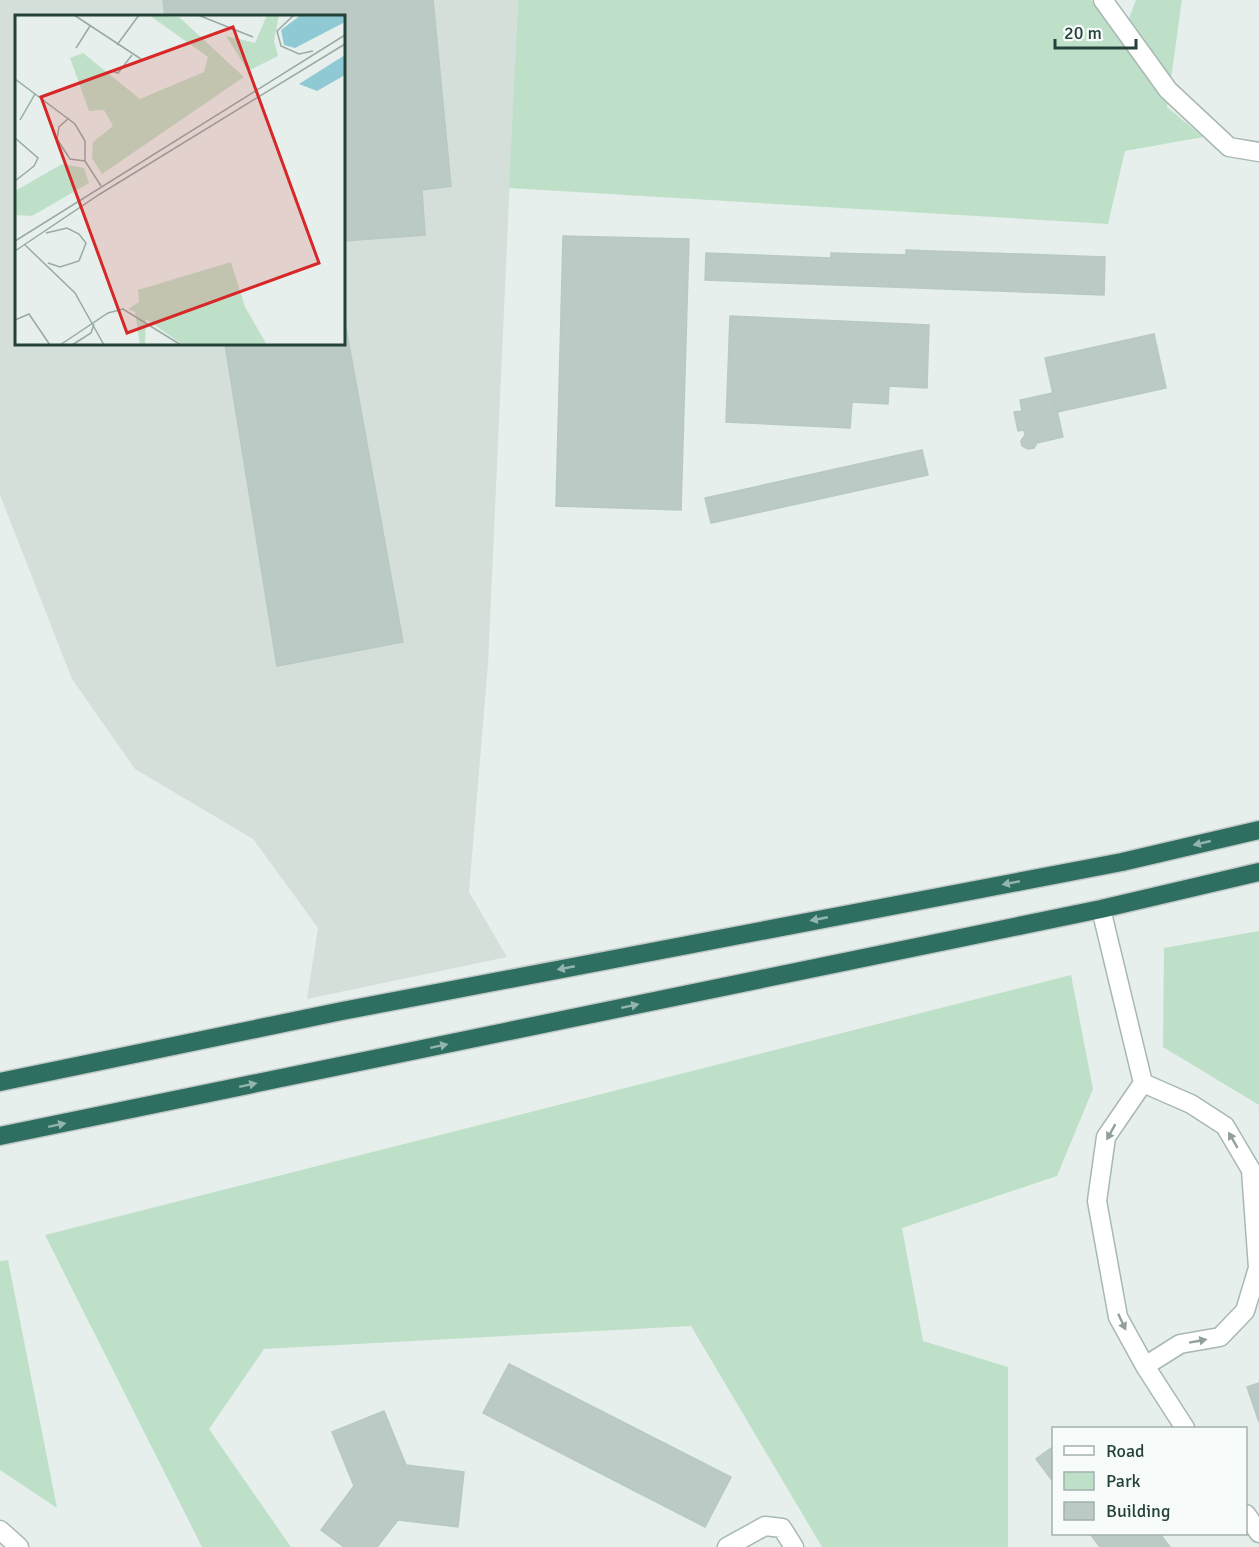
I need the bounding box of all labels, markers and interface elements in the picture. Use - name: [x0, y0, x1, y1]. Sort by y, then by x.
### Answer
- scale bar: [1055, 12, 1136, 50]
- inset map: [15, 15, 345, 345]
- text: 20 m: [1064, 22, 1102, 44]
- one-way arrow: [1193, 839, 1211, 849]
- one-way arrow: [1001, 879, 1020, 888]
- one-way arrow: [810, 915, 829, 924]
- one-way arrow: [556, 964, 575, 973]
- one-way arrow: [621, 1001, 640, 1010]
- one-way arrow: [430, 1040, 448, 1050]
- one-way arrow: [239, 1080, 258, 1089]
- one-way arrow: [48, 1119, 67, 1129]
- one-way arrow: [1106, 1124, 1116, 1141]
- one-way arrow: [1228, 1132, 1239, 1148]
- one-way arrow: [1117, 1313, 1127, 1331]
- one-way arrow: [1188, 1337, 1207, 1346]
- legend: [1052, 1427, 1247, 1535]
- text: Road: [1106, 1440, 1145, 1462]
- text: Park: [1106, 1470, 1141, 1492]
- text: Building: [1106, 1500, 1170, 1522]

